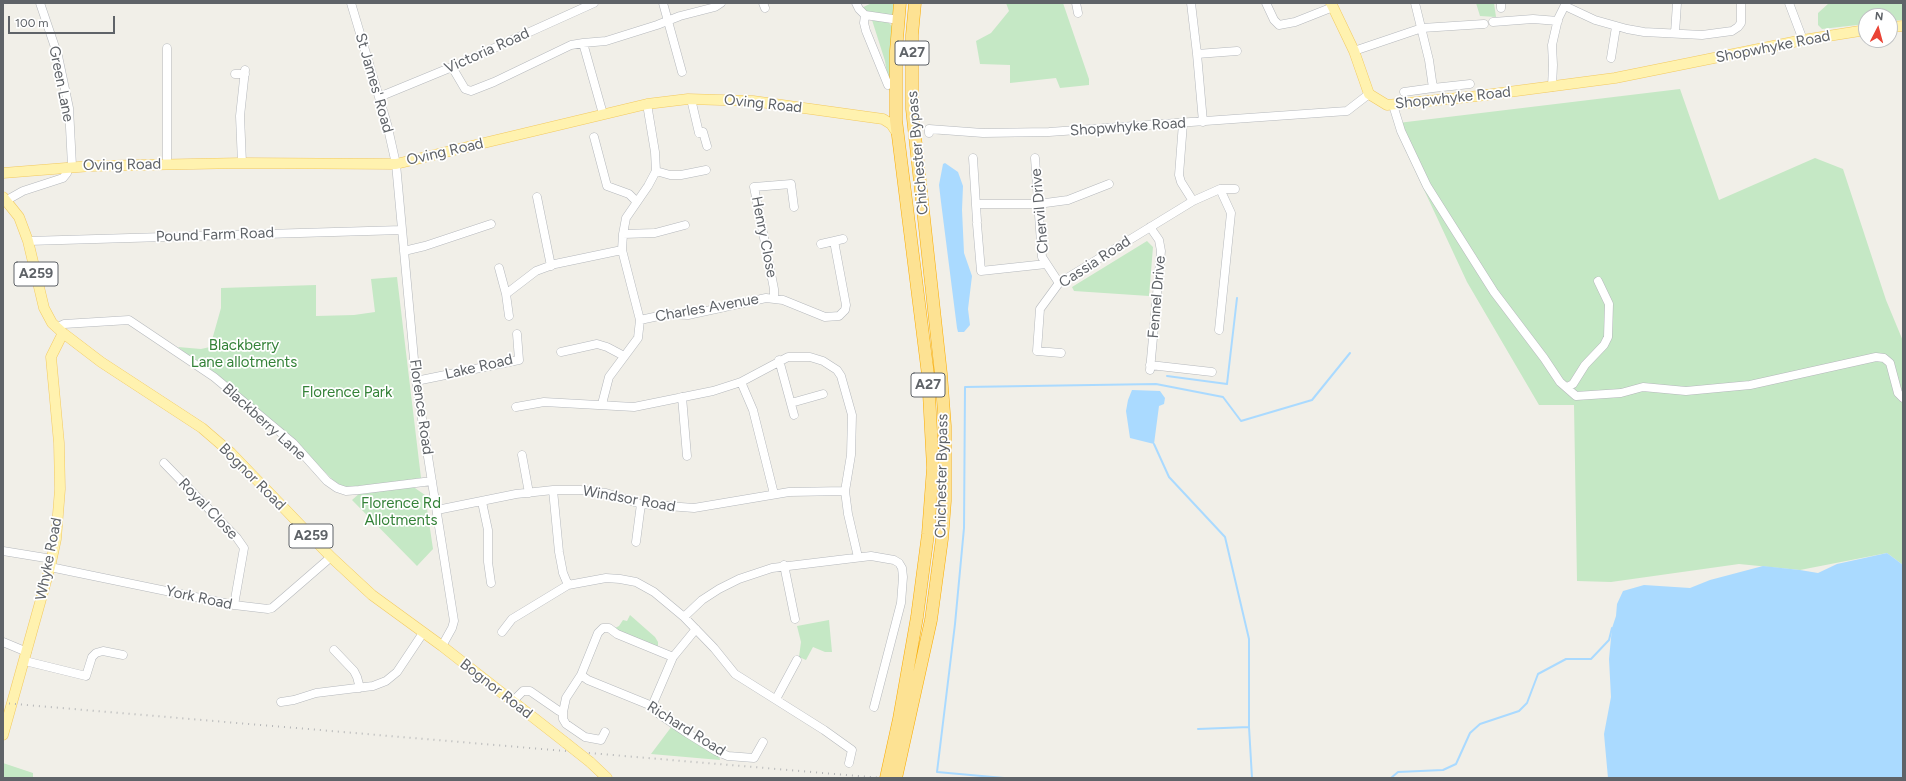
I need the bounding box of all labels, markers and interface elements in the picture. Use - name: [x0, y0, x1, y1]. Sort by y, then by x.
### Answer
- scale bar: [10, 8, 117, 34]
- north arrow: [1858, 8, 1898, 48]
- text: N: [1874, 10, 1884, 23]
- text: 100 m: [15, 16, 49, 30]
- street label: Victoria Road: [442, 24, 532, 78]
- street label: Shopwhyke Road: [1714, 27, 1832, 67]
- street label: St James' Road: [351, 31, 397, 135]
- road number: A27: [895, 41, 929, 65]
- street label: Green Lane: [45, 45, 77, 123]
- street label: Shopwhyke Road: [1394, 83, 1512, 113]
- street label: Chichester Bypass: [904, 90, 932, 216]
- street label: Oving Road: [723, 91, 803, 117]
- street label: Shopwhyke Road: [1069, 114, 1187, 140]
- street label: Oving Road: [405, 134, 485, 170]
- street label: Oving Road: [83, 155, 161, 175]
- street label: Chervil Drive: [1027, 168, 1053, 254]
- street label: Henry Close: [747, 195, 781, 279]
- street label: Pound Farm Road: [156, 224, 274, 246]
- street label: Cassia Road: [1056, 232, 1134, 292]
- street label: Fennel Drive: [1144, 255, 1170, 339]
- road number: A259: [14, 262, 58, 286]
- street label: Charles Avenue: [654, 290, 760, 326]
- park label: Blackberry Lane allotments: [191, 337, 297, 372]
- street label: Lake Road: [443, 350, 515, 384]
- street label: Florence Road: [405, 358, 437, 456]
- road number: A27: [911, 373, 945, 397]
- street label: Blackberry Lane: [219, 380, 309, 464]
- park label: Florence Park: [302, 384, 392, 402]
- street label: Chichester Bypass: [932, 414, 952, 538]
- street label: Bognor Road: [215, 440, 289, 514]
- street label: Royal Close: [174, 475, 242, 543]
- street label: Windsor Road: [581, 482, 677, 516]
- park label: Florence Rd Allotments: [361, 495, 441, 530]
- street label: Whyke Road: [32, 516, 66, 602]
- road number: A259: [289, 524, 333, 548]
- street label: York Road: [164, 582, 234, 614]
- street label: Bognor Road: [456, 655, 536, 723]
- street label: Richard Road: [643, 698, 729, 760]

